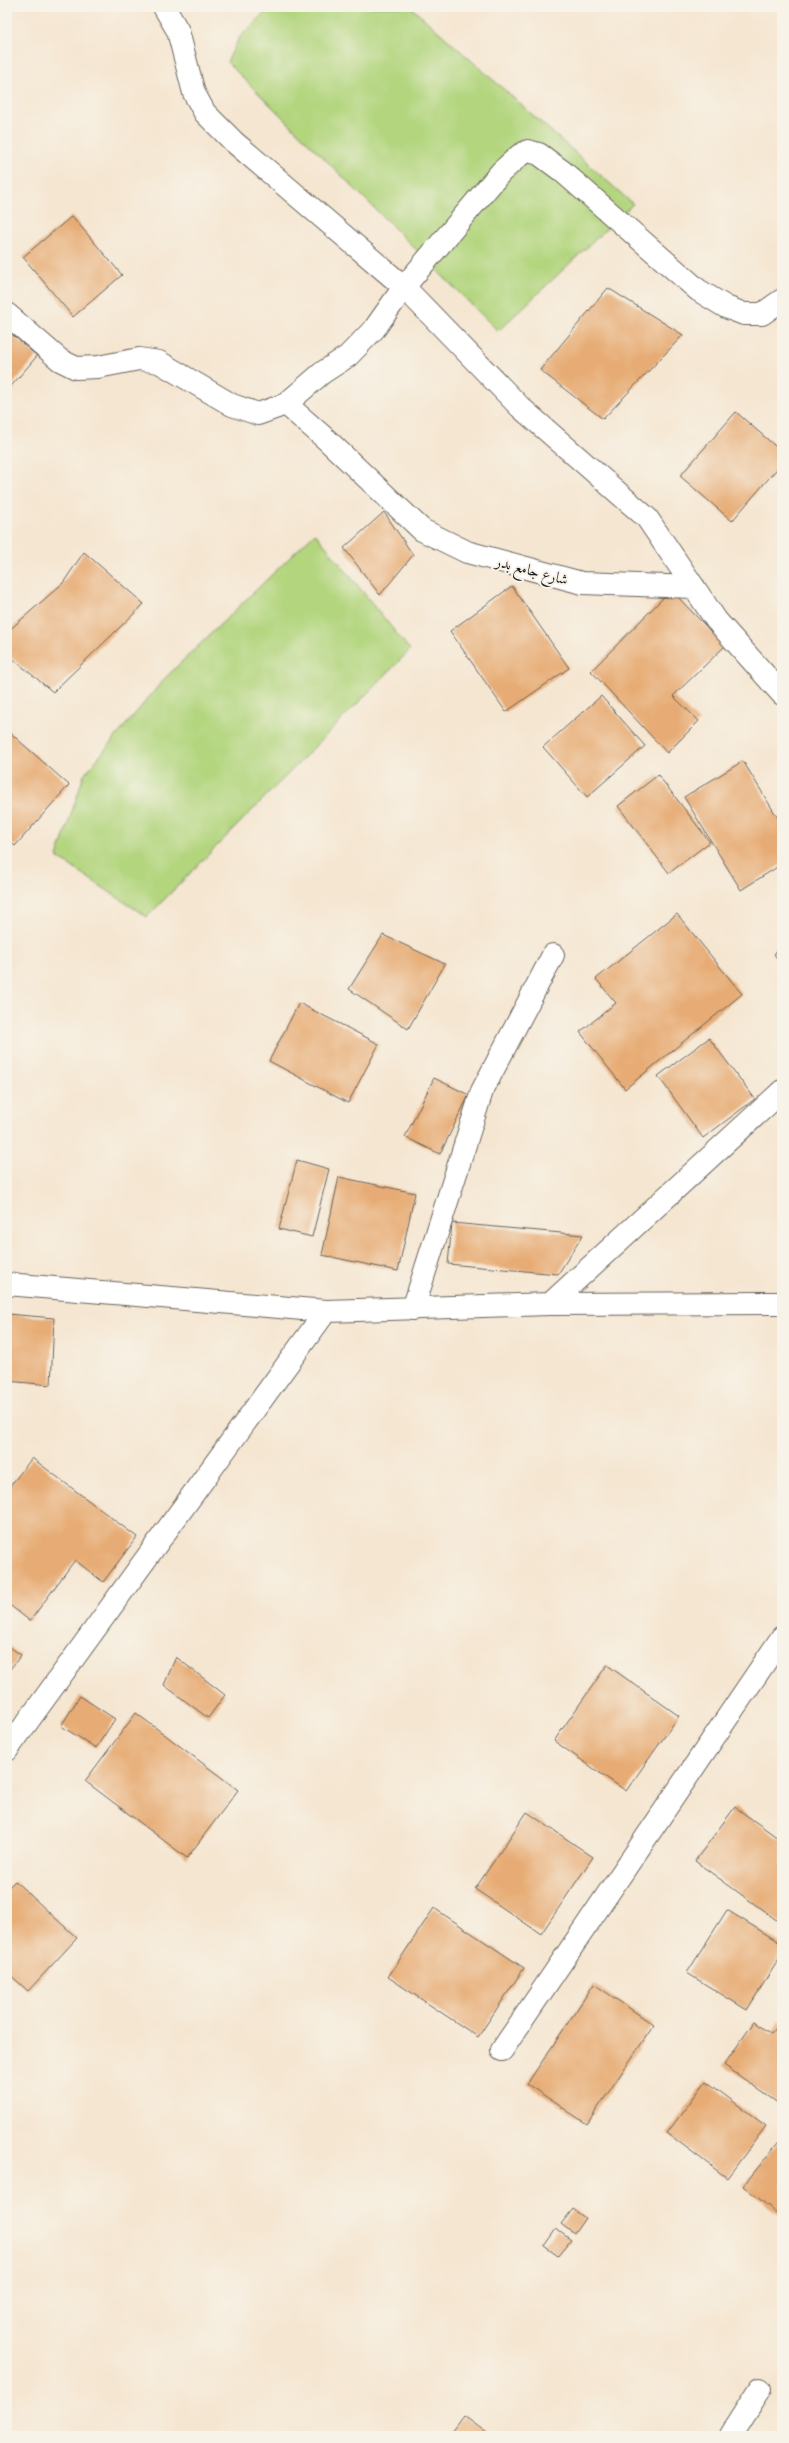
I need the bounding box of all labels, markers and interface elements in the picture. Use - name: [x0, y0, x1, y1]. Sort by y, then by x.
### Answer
- street label: شارع جامع بدر: [491, 550, 571, 594]

